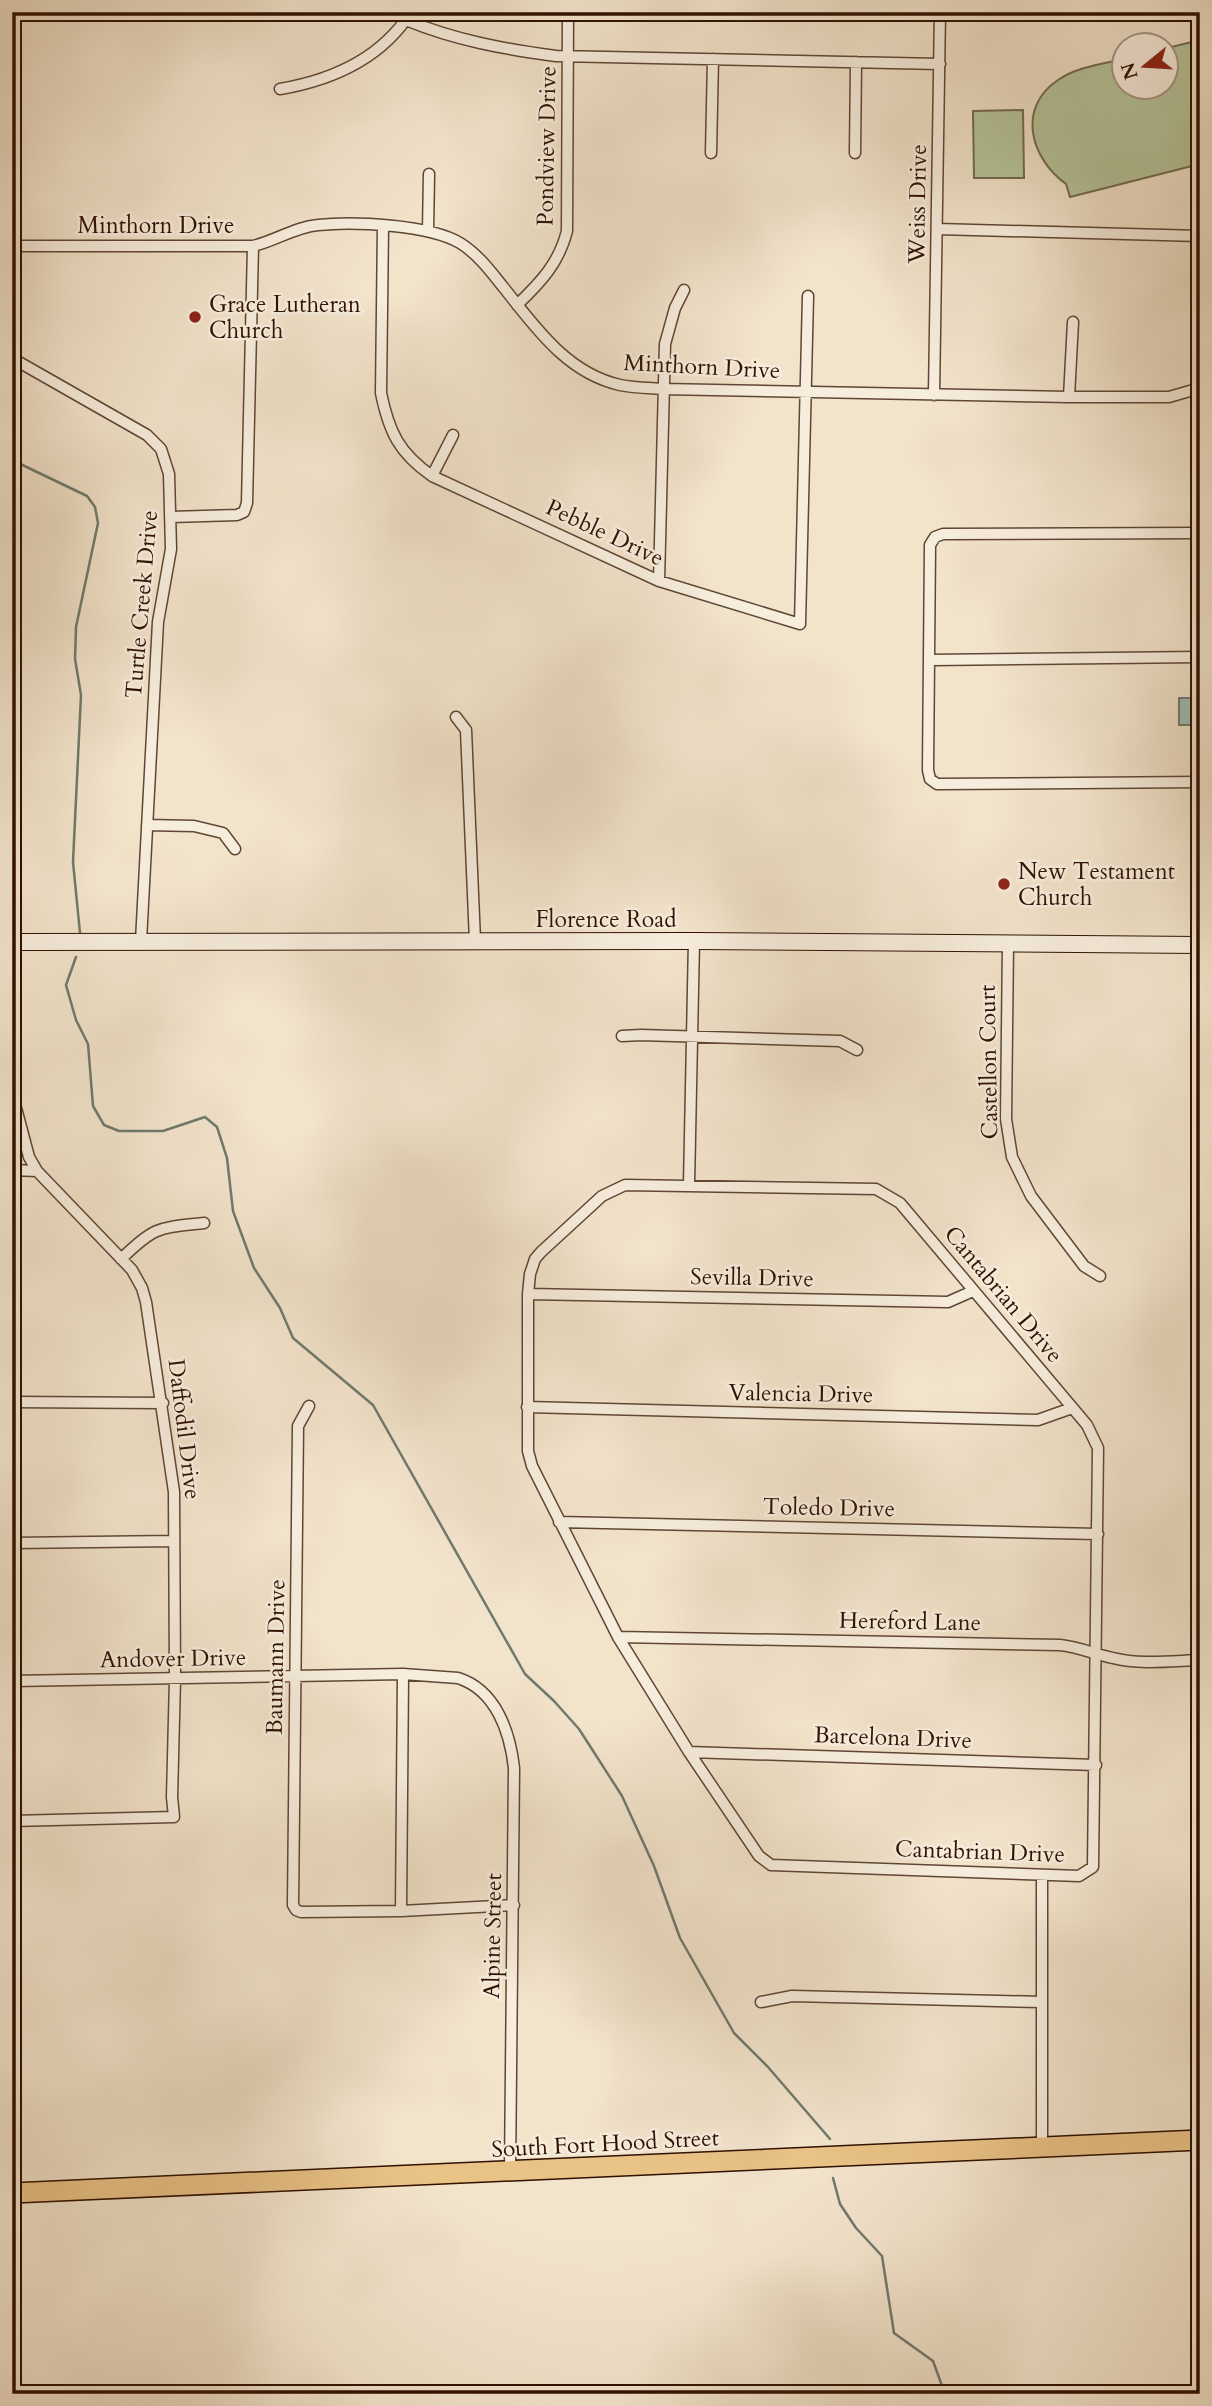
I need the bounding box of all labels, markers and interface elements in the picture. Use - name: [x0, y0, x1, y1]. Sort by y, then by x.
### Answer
- north arrow: [1110, 32, 1180, 102]
- text: N: [1115, 59, 1145, 83]
- street label: Pondview Drive: [530, 66, 563, 226]
- street label: Weiss Drive: [901, 144, 934, 265]
- street label: Minthorn Drive: [78, 210, 234, 241]
- place label: Grace Lutheran Church: [209, 289, 361, 346]
- marker: Grace Lutheran Church: [187, 309, 203, 325]
- street label: Minthorn Drive: [623, 347, 781, 386]
- street label: Pebble Drive: [541, 492, 669, 573]
- street label: Turtle Creek Drive: [118, 509, 165, 699]
- place label: New Testament Church: [1018, 856, 1175, 913]
- marker: New Testament Church: [996, 876, 1012, 892]
- street label: Florence Road: [536, 904, 677, 935]
- street label: Castellon Court: [972, 984, 1005, 1140]
- street label: Cantabrian Drive: [937, 1219, 1070, 1369]
- street label: Sevilla Drive: [690, 1261, 814, 1294]
- street label: Daffodil Drive: [161, 1357, 208, 1501]
- street label: Valencia Drive: [728, 1377, 874, 1410]
- street label: Toledo Drive: [763, 1491, 895, 1524]
- street label: Baumann Drive: [259, 1579, 292, 1735]
- street label: Hereford Lane: [839, 1605, 981, 1638]
- street label: Andover Drive: [100, 1642, 246, 1675]
- street label: Barcelona Drive: [813, 1719, 972, 1756]
- street label: Cantabrian Drive: [895, 1833, 1065, 1870]
- street label: Alpine Street: [476, 1873, 509, 1999]
- street label: South Fort Hood Street: [490, 2122, 720, 2165]

